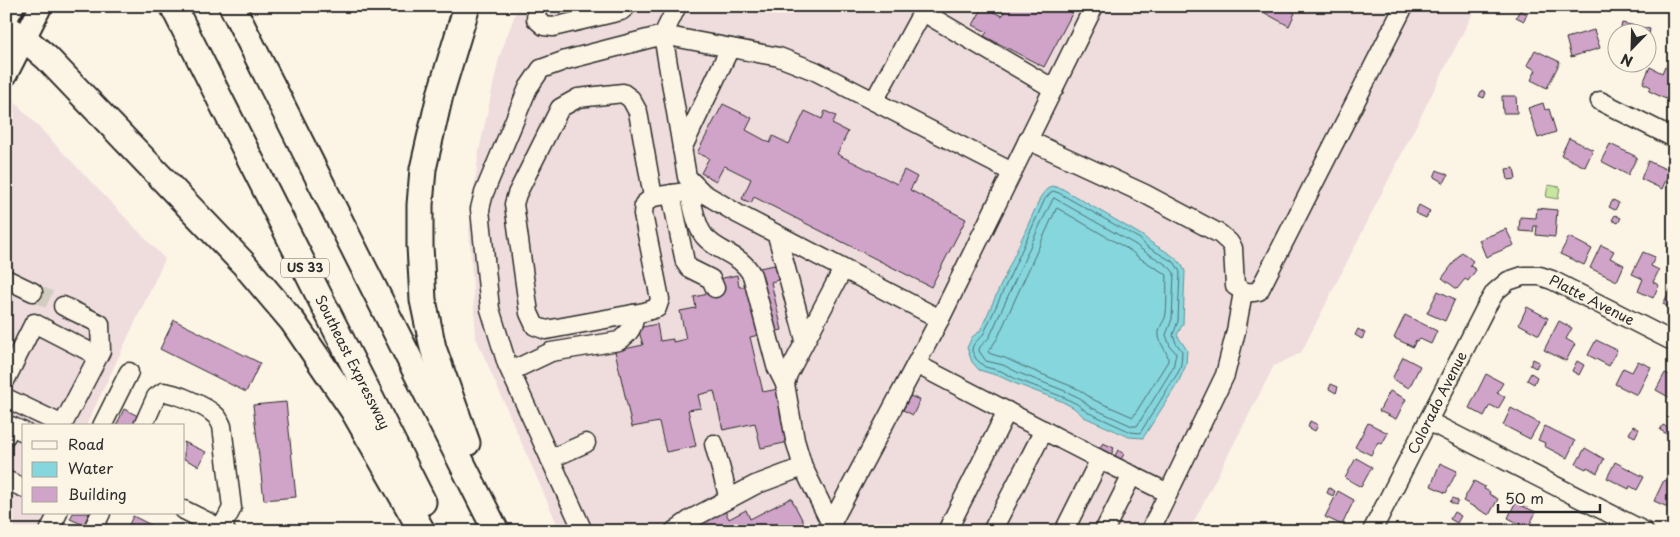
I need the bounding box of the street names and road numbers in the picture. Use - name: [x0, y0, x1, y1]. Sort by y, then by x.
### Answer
- road number: US 33: [281, 258, 329, 278]
- street label: Platte Avenue: [1546, 269, 1639, 330]
- street label: Southeast Expressway: [310, 291, 396, 433]
- street label: Colorado Avenue: [1402, 347, 1472, 457]

